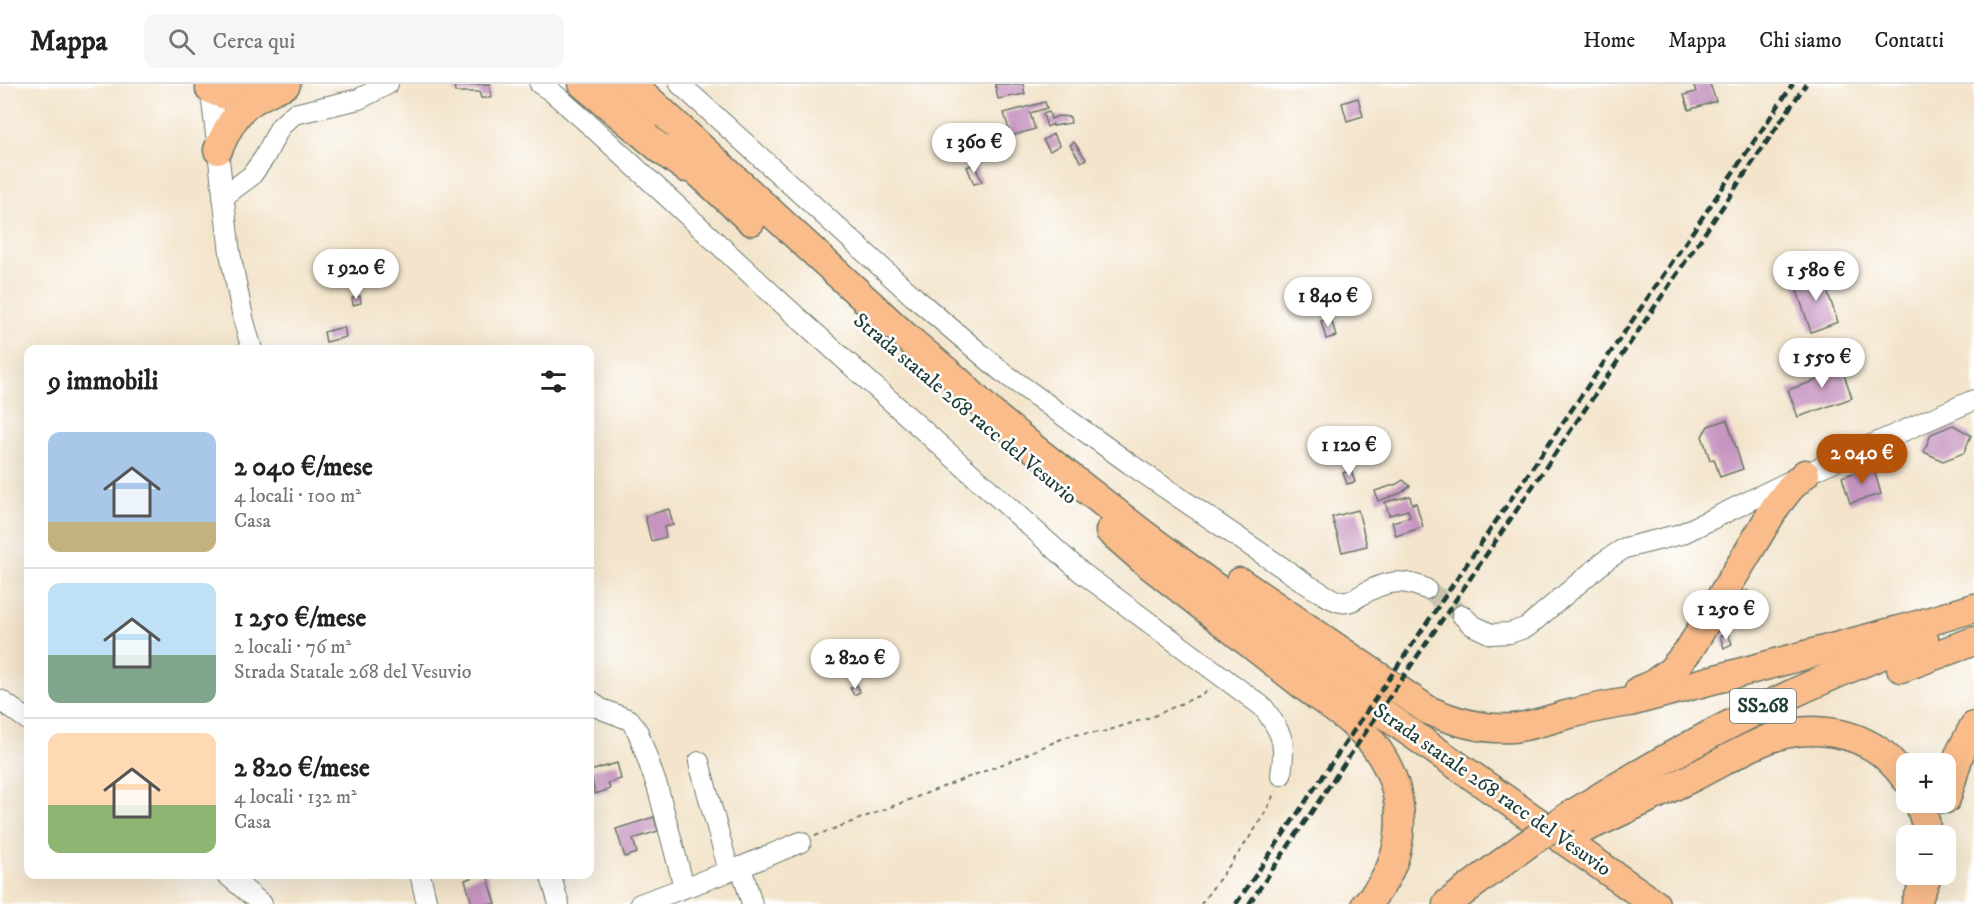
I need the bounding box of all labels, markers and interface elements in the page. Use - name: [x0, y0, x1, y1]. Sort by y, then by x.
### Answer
- search box: [144, 14, 564, 68]
- text: Mappa: [30, 24, 108, 59]
- icon: search: [165, 25, 198, 58]
- text: Cerca qui: [213, 28, 295, 55]
- text: Home: [1583, 28, 1635, 54]
- text: Mappa: [1668, 28, 1726, 54]
- text: Chi siamo: [1759, 28, 1841, 54]
- text: Contatti: [1874, 28, 1944, 54]
- pin: 1 360 €: [919, 123, 1029, 174]
- text: 1 360 €: [946, 130, 1002, 155]
- pin: 1 920 €: [301, 249, 411, 300]
- pin: 1 580 €: [1761, 251, 1871, 302]
- text: 1 920 €: [327, 256, 385, 281]
- text: 1 580 €: [1787, 258, 1845, 283]
- pin: 1 840 €: [1273, 277, 1383, 328]
- text: 1 840 €: [1298, 284, 1358, 309]
- street label: Strada statale 268 racc del Vesuvio: [848, 308, 1082, 510]
- pin: 1 550 €: [1767, 338, 1877, 389]
- text: 1 550 €: [1793, 345, 1851, 370]
- text: 9 immobili: [48, 365, 158, 398]
- icon: filters: [537, 365, 570, 398]
- pin: 1 120 €: [1294, 426, 1404, 477]
- text: 1 120 €: [1321, 433, 1377, 458]
- pin: 2 040 €: [1807, 434, 1917, 485]
- text: 2 040 €: [1830, 441, 1894, 466]
- text: 2 040 €/mese: [234, 451, 373, 484]
- icon: home: [96, 456, 168, 528]
- text: 4 locali · 100 m²: [234, 484, 361, 509]
- text: Casa: [234, 509, 271, 534]
- pin: 1 250 €: [1671, 590, 1781, 641]
- text: 1 250 €: [1697, 597, 1755, 622]
- text: 1 250 €/mese: [234, 602, 366, 635]
- icon: home: [96, 607, 168, 679]
- text: 2 locali · 76 m²: [234, 635, 352, 660]
- pin: 2 820 €: [800, 639, 910, 690]
- text: 2 820 €: [825, 646, 885, 671]
- text: Strada Statale 268 del Vesuvio: [234, 660, 471, 685]
- road number: SS268: [1730, 689, 1796, 723]
- street label: Strada statale 268 racc del Vesuvio: [1368, 698, 1616, 882]
- text: 2 820 €/mese: [234, 752, 370, 785]
- map controls: [1896, 753, 1956, 885]
- button: +: [1896, 753, 1956, 813]
- icon: home: [96, 757, 168, 829]
- text: 4 locali · 132 m²: [234, 785, 357, 810]
- text: Casa: [234, 810, 271, 835]
- button: −: [1896, 825, 1956, 885]

